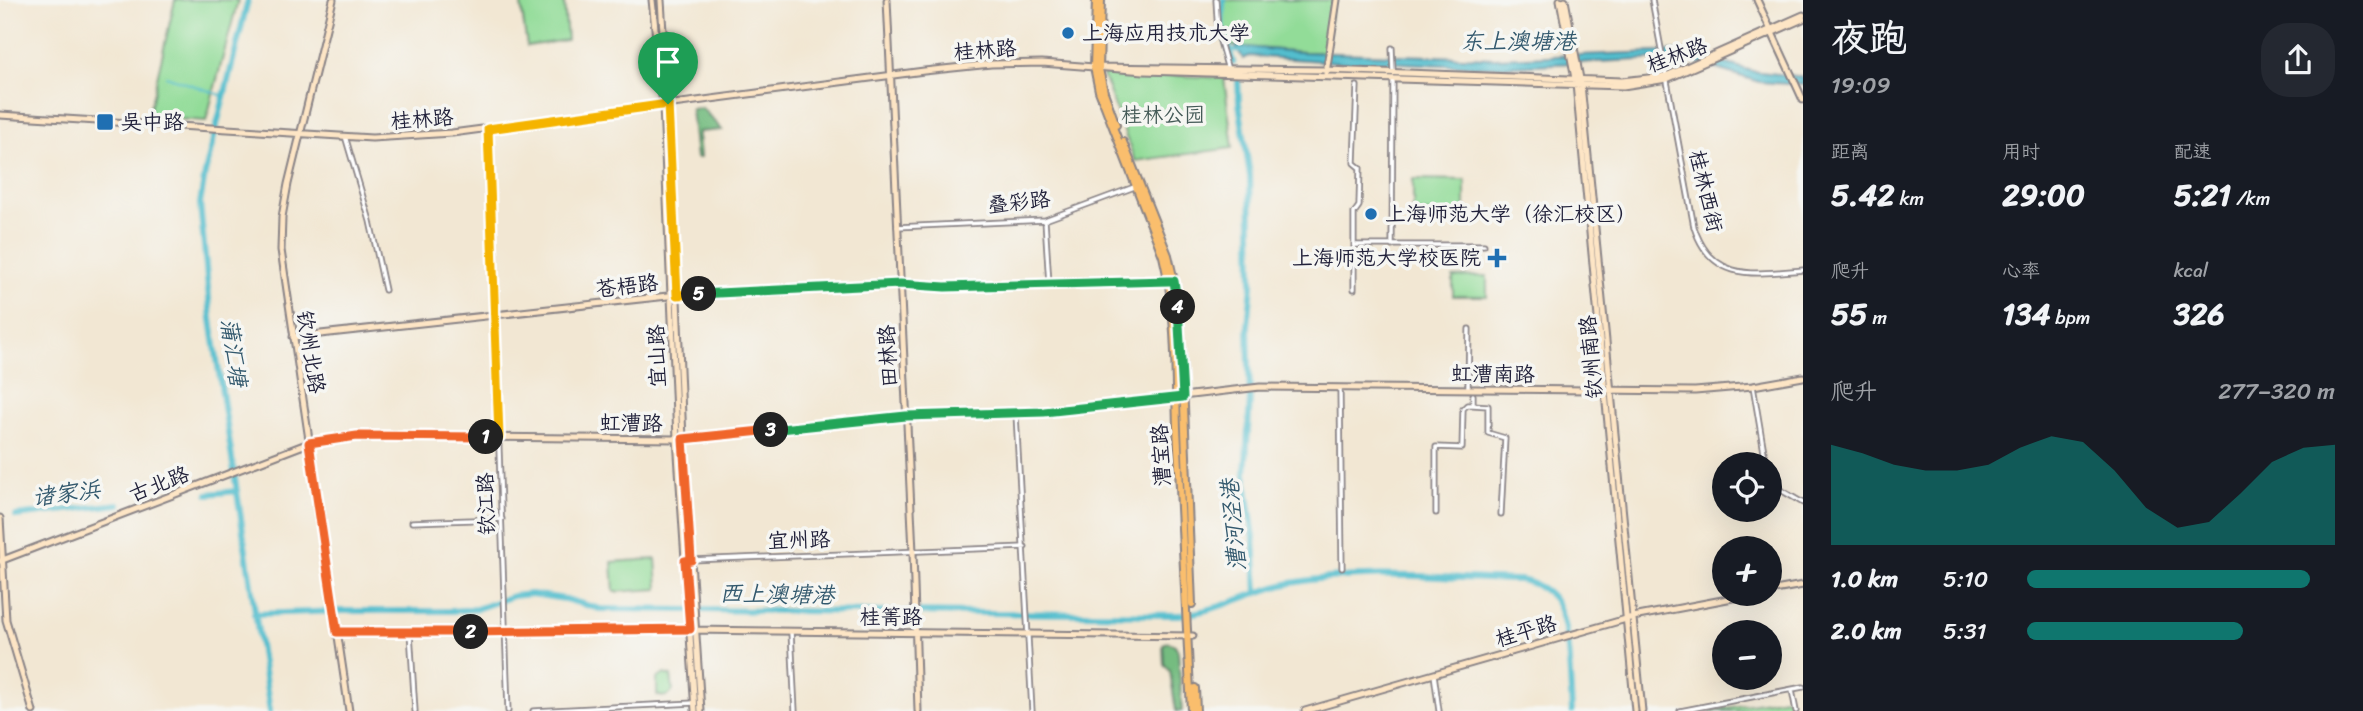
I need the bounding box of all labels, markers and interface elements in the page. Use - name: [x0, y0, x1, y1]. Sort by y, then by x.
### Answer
- text: 夜跑: [1831, 5, 1907, 72]
- place label: 上海应用技术大学: [1082, 14, 1250, 52]
- water label: 东上澳塘港: [1461, 21, 1578, 62]
- button: share: [2261, 23, 2335, 97]
- marker: 上海应用技术大学: [1060, 25, 1076, 41]
- street label: 桂林路: [1641, 26, 1713, 84]
- street label: 桂林路: [952, 29, 1018, 71]
- pin: [638, 32, 698, 104]
- icon: arrive: [649, 43, 687, 81]
- text: 19:09: [1831, 65, 1891, 106]
- park label: 桂林公园: [1121, 96, 1205, 134]
- street label: 桂林路: [389, 98, 455, 140]
- place label: 吴中路: [121, 103, 184, 141]
- marker: 吴中路: [95, 112, 115, 132]
- text: 距离: [1831, 135, 1869, 168]
- text: 用时: [2002, 135, 2040, 168]
- text: 配速: [2174, 135, 2212, 168]
- street label: 桂林西街: [1678, 146, 1734, 236]
- text: 5.42: [1831, 168, 1894, 222]
- text: 29:00: [2002, 168, 2085, 222]
- text: 5:21: [2174, 168, 2231, 222]
- street label: 叠彩路: [986, 180, 1052, 224]
- text: km: [1894, 182, 1924, 215]
- text: /km: [2231, 182, 2270, 215]
- place label: 上海师范大学（徐汇校区）: [1385, 195, 1637, 233]
- marker: 上海师范大学（徐汇校区）: [1363, 206, 1379, 222]
- place label: 上海师范大学校医院: [1292, 239, 1481, 277]
- marker: 上海师范大学校医院: [1487, 248, 1507, 268]
- text: 爬升: [1831, 254, 1869, 287]
- text: 心率: [2002, 254, 2040, 287]
- text: kcal: [2174, 254, 2208, 287]
- street label: 苍梧路: [593, 263, 661, 309]
- pin: 5: [682, 276, 716, 312]
- text: 5: [693, 277, 704, 310]
- text: 55: [1831, 287, 1868, 341]
- text: 134: [2002, 287, 2050, 341]
- text: 326: [2174, 287, 2224, 341]
- pin: 4: [1160, 290, 1196, 324]
- text: 4: [1172, 290, 1183, 323]
- text: m: [1868, 301, 1887, 334]
- text: bpm: [2050, 301, 2090, 334]
- street label: 钦州北路: [286, 308, 336, 396]
- street label: 钦州南路: [1568, 314, 1614, 400]
- water label: 蒲汇塘: [208, 315, 259, 392]
- street label: 宜山路: [637, 324, 677, 388]
- street label: 田林路: [867, 324, 909, 388]
- street label: 虹漕南路: [1451, 354, 1535, 394]
- text: 爬升: [1831, 371, 1877, 412]
- text: 277–320 m: [2218, 371, 2335, 412]
- street label: 虹漕路: [599, 403, 663, 443]
- pin: 3: [754, 412, 788, 448]
- text: 3: [765, 413, 776, 446]
- pin: 1: [468, 420, 504, 454]
- text: 1: [481, 420, 490, 453]
- street label: 漕宝路: [1140, 423, 1182, 487]
- map controls: [1712, 452, 1782, 690]
- button: locate: [1712, 452, 1782, 522]
- street label: 古北路: [123, 455, 195, 513]
- water label: 诸家浜: [29, 469, 104, 518]
- street label: 钦江路: [466, 472, 506, 536]
- water label: 漕河泾港: [1209, 475, 1258, 573]
- street label: 宜州路: [767, 520, 831, 560]
- button: +: [1712, 536, 1782, 606]
- text: 1.0 km: [1831, 559, 1898, 600]
- text: 5:10: [1943, 559, 1988, 600]
- water label: 西上澳塘港: [719, 573, 837, 616]
- street label: 桂箐路: [860, 598, 923, 636]
- street label: 桂平路: [1490, 604, 1562, 658]
- text: 2.0 km: [1831, 611, 1902, 652]
- text: 5:31: [1943, 611, 1987, 652]
- pin: 2: [454, 614, 489, 650]
- text: 2: [465, 615, 476, 648]
- button: −: [1712, 620, 1782, 690]

